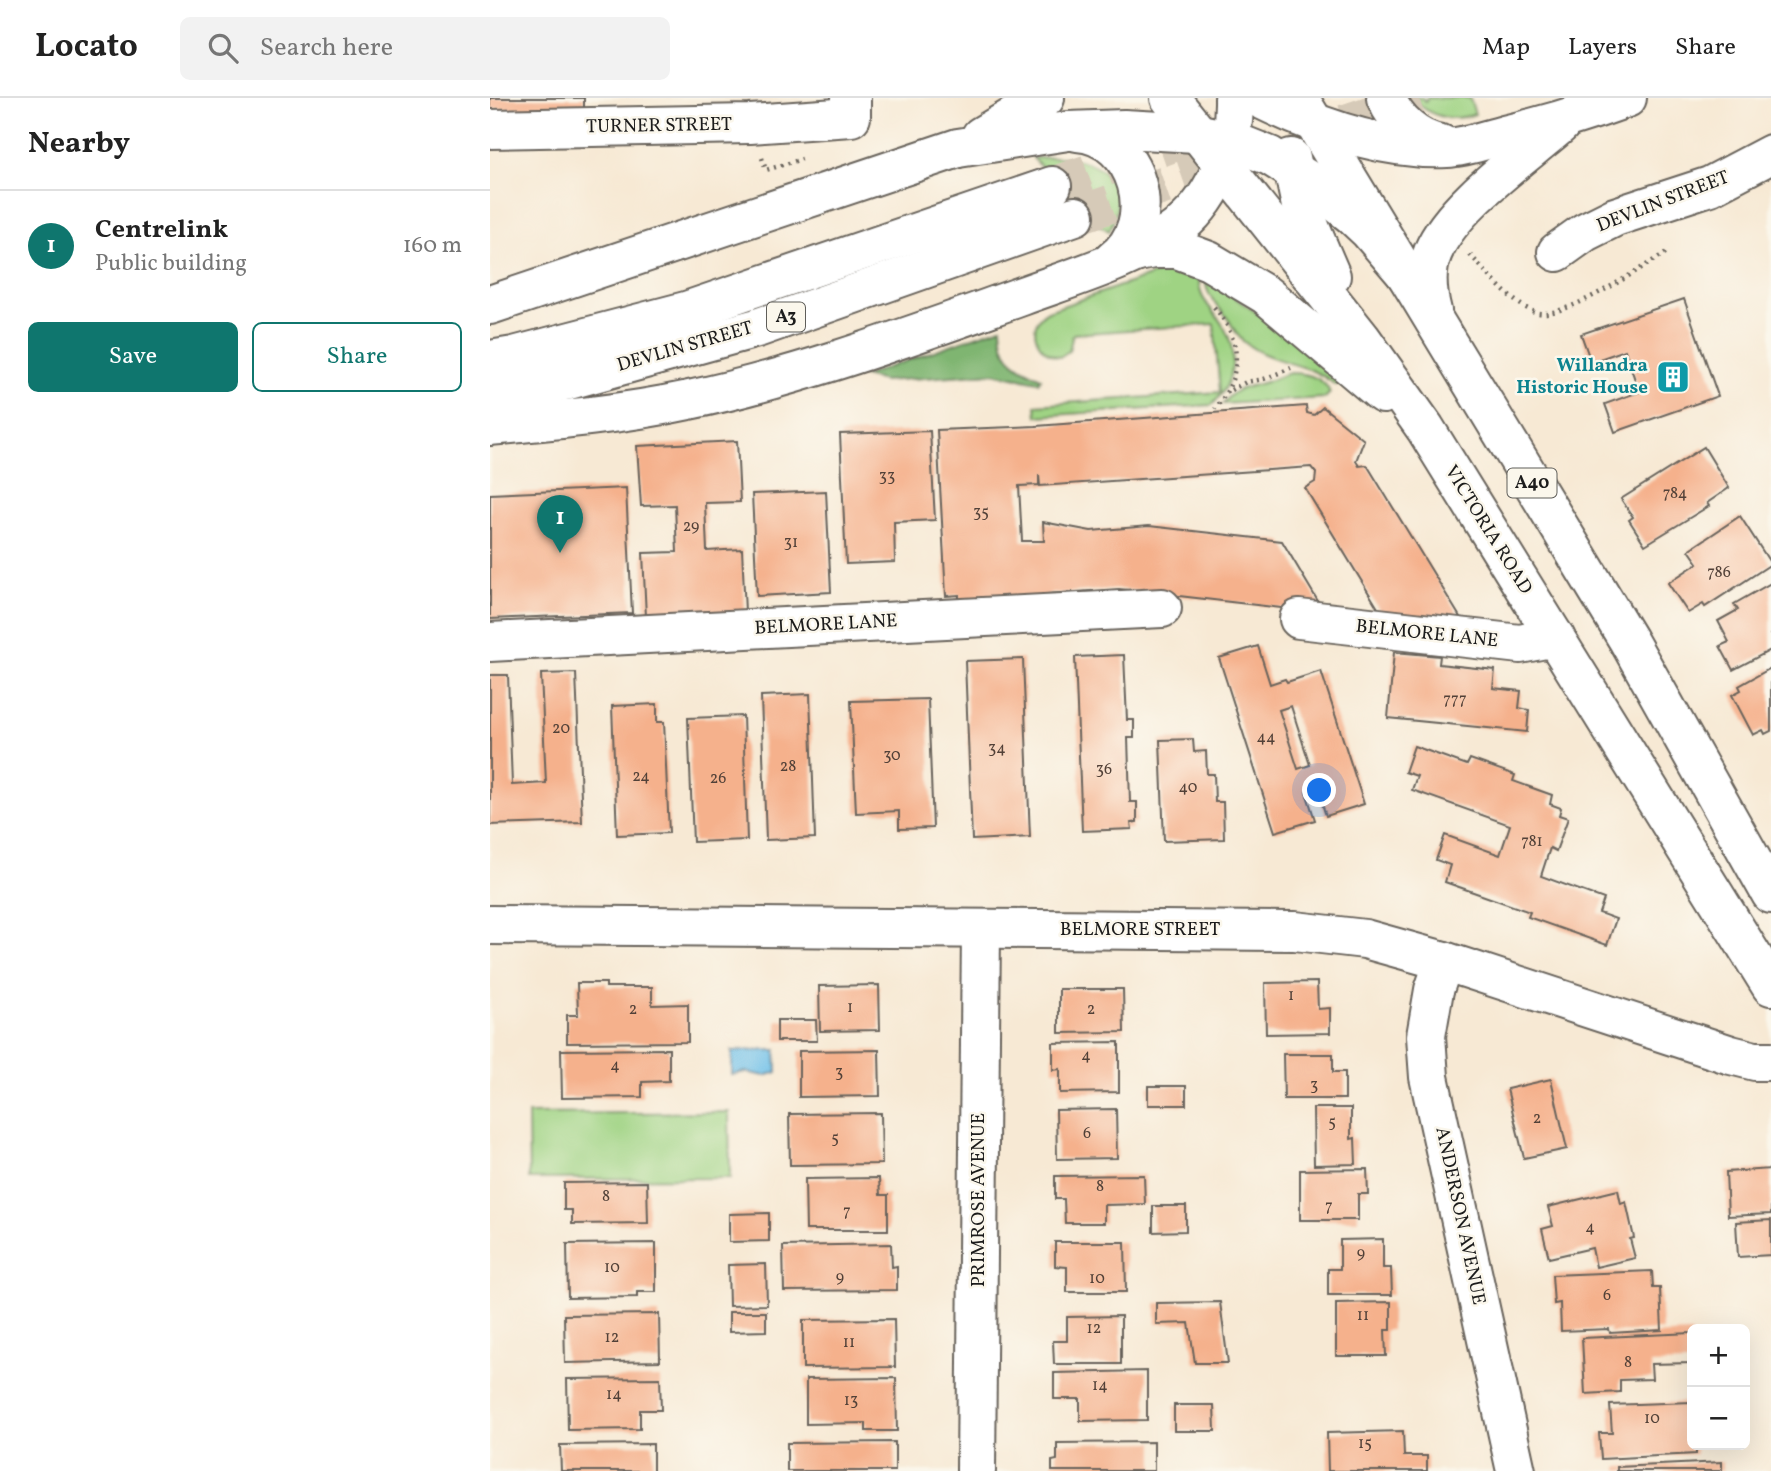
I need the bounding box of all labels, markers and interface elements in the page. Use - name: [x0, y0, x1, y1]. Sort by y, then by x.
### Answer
- search box: [180, 17, 670, 80]
- text: Locato: [35, 25, 138, 71]
- icon: search: [204, 29, 242, 67]
- text: Search here: [260, 30, 393, 66]
- text: Map: [1482, 31, 1530, 65]
- text: Layers: [1568, 31, 1637, 65]
- text: Share: [1675, 31, 1736, 65]
- street label: TURNER STREET: [586, 112, 732, 140]
- text: Nearby: [28, 123, 130, 165]
- street label: DEVLIN STREET: [1593, 165, 1733, 239]
- text: Centrelink: [95, 212, 228, 248]
- text: 1: [46, 230, 56, 262]
- text: 160 m: [403, 230, 462, 262]
- text: Public building: [95, 248, 247, 280]
- road number: A3: [767, 302, 805, 331]
- street label: DEVLIN STREET: [614, 315, 756, 379]
- button: Save: [28, 322, 238, 392]
- button: Share: [252, 322, 462, 392]
- place label: Willandra Historic House: [1516, 353, 1648, 401]
- building icon: Willandra Historic House: [1654, 358, 1692, 396]
- street label: VICTORIA ROAD: [1438, 461, 1538, 600]
- house number: 33: [879, 466, 895, 488]
- road number: A40: [1508, 468, 1556, 498]
- house number: 784: [1663, 483, 1687, 505]
- pin: 1: [537, 495, 583, 553]
- house number: 35: [973, 502, 989, 524]
- house number: 29: [683, 516, 699, 538]
- house number: 31: [784, 532, 798, 554]
- house number: 786: [1707, 562, 1731, 584]
- street label: BELMORE LANE: [754, 608, 898, 642]
- street label: BELMORE LANE: [1354, 614, 1500, 654]
- house number: 777: [1443, 689, 1467, 711]
- house number: 20: [552, 718, 570, 740]
- house number: 44: [1256, 727, 1276, 749]
- house number: 34: [988, 738, 1006, 760]
- house number: 30: [883, 745, 901, 767]
- house number: 28: [780, 756, 796, 778]
- house number: 36: [1096, 759, 1112, 781]
- house number: 24: [632, 766, 650, 788]
- house number: 26: [710, 768, 726, 790]
- your location: [1302, 773, 1336, 807]
- house number: 40: [1179, 777, 1197, 799]
- house number: 781: [1521, 831, 1543, 853]
- street label: BELMORE STREET: [1060, 917, 1220, 943]
- house number: 1: [1288, 985, 1294, 1007]
- house number: 1: [847, 997, 853, 1019]
- house number: 2: [629, 999, 637, 1021]
- house number: 2: [1087, 999, 1095, 1021]
- house number: 4: [1081, 1045, 1091, 1067]
- house number: 4: [610, 1055, 620, 1077]
- house number: 3: [835, 1062, 843, 1084]
- house number: 3: [1310, 1075, 1318, 1097]
- house number: 2: [1533, 1108, 1541, 1130]
- house number: 5: [1328, 1112, 1336, 1134]
- street label: PRIMROSE AVENUE: [966, 1113, 992, 1287]
- house number: 6: [1083, 1123, 1091, 1145]
- street label: ANDERSON AVENUE: [1428, 1125, 1492, 1307]
- house number: 5: [831, 1128, 839, 1150]
- house number: 8: [1096, 1176, 1104, 1198]
- house number: 8: [602, 1186, 610, 1208]
- house number: 7: [1325, 1196, 1333, 1218]
- house number: 7: [843, 1201, 851, 1223]
- house number: 4: [1585, 1217, 1595, 1239]
- house number: 9: [1357, 1243, 1365, 1265]
- house number: 10: [604, 1257, 620, 1279]
- house number: 9: [836, 1267, 844, 1289]
- house number: 10: [1089, 1268, 1105, 1290]
- house number: 6: [1603, 1285, 1611, 1307]
- house number: 11: [1357, 1305, 1369, 1327]
- house number: 12: [1087, 1318, 1101, 1340]
- map controls: [1687, 1324, 1750, 1450]
- button: +: [1687, 1324, 1750, 1387]
- house number: 12: [605, 1327, 619, 1349]
- house number: 11: [843, 1332, 855, 1354]
- house number: 8: [1624, 1352, 1632, 1374]
- house number: 14: [1092, 1375, 1108, 1397]
- house number: 14: [606, 1384, 622, 1406]
- button: −: [1687, 1387, 1750, 1450]
- house number: 13: [844, 1390, 858, 1412]
- house number: 10: [1644, 1408, 1660, 1430]
- house number: 15: [1358, 1433, 1372, 1455]

